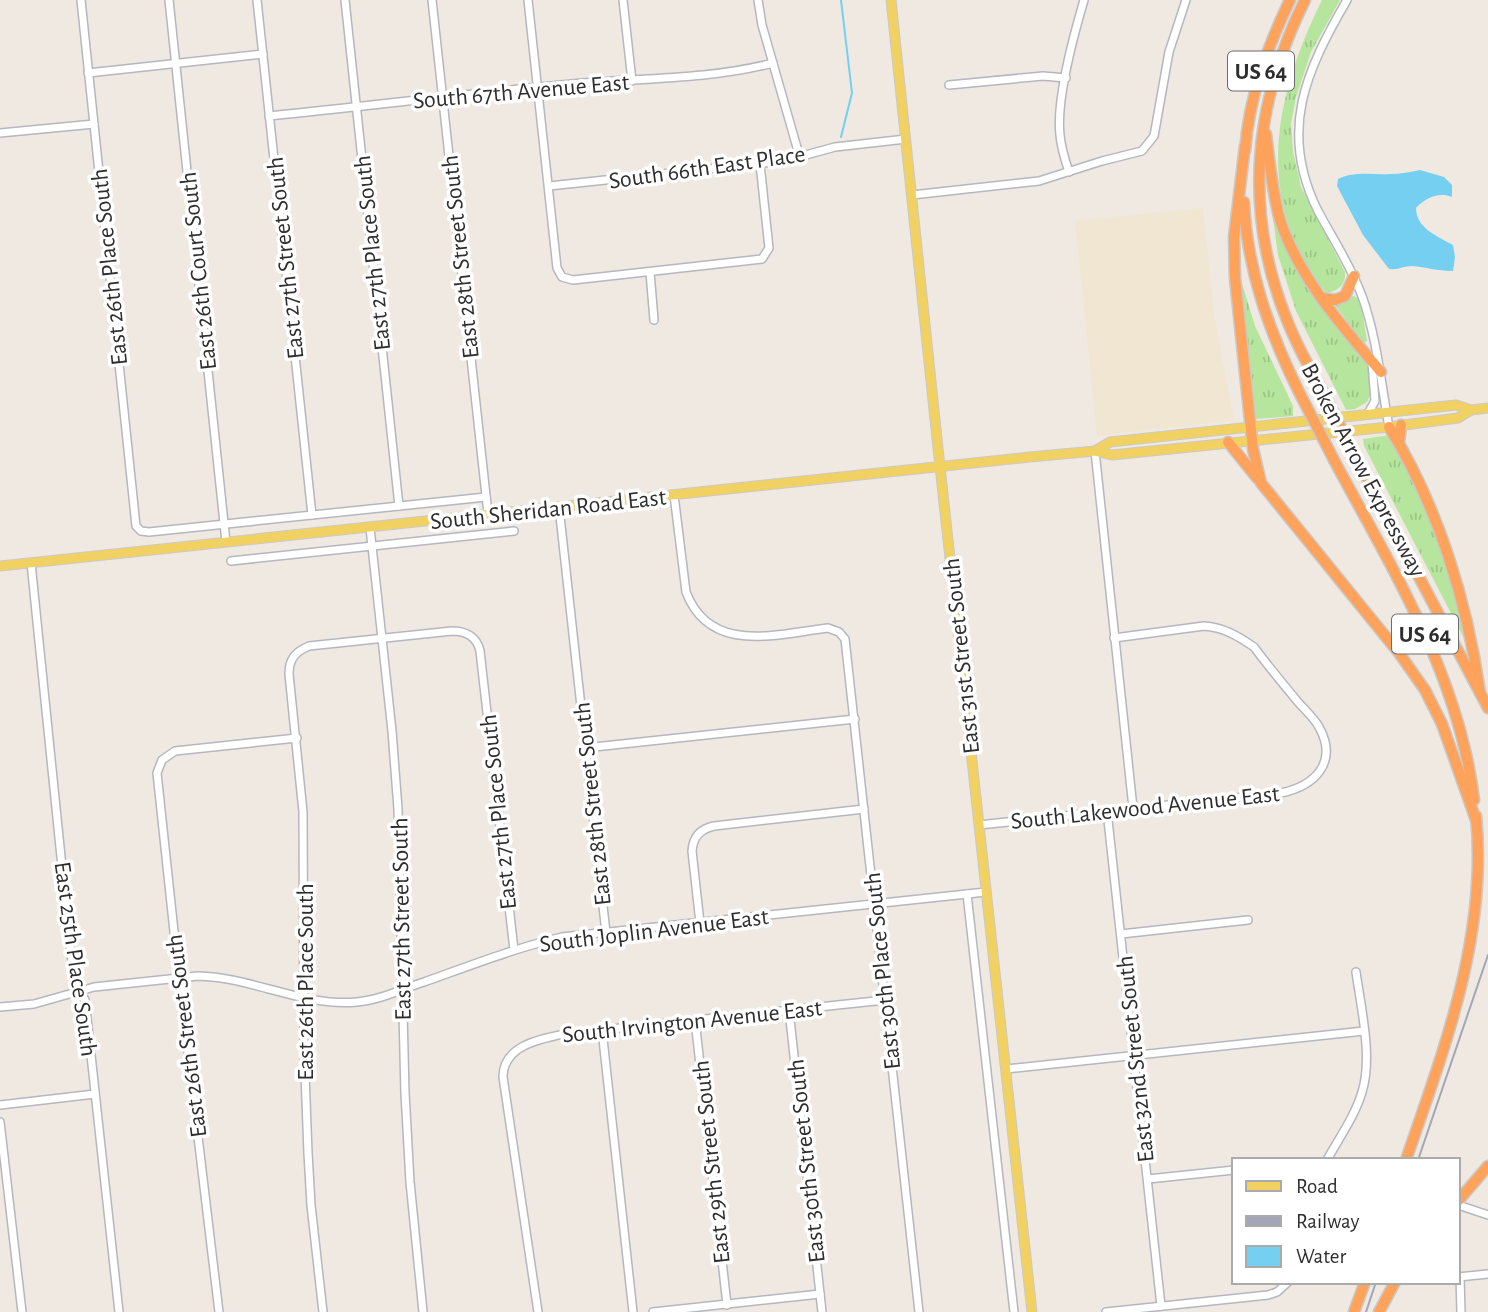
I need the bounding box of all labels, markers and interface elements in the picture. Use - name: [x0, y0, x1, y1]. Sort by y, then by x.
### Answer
- road number: US 64: [1228, 52, 1294, 90]
- street label: South 67th Avenue East: [412, 71, 631, 113]
- street label: South 66th East Place: [607, 142, 807, 194]
- street label: East 27th Place South: [351, 154, 395, 352]
- street label: East 28th Street South: [438, 154, 484, 360]
- street label: East 27th Street South: [263, 156, 309, 360]
- street label: East 26th Place South: [88, 167, 132, 366]
- street label: East 26th Court South: [177, 171, 221, 371]
- street label: Broken Arrow Expressway: [1297, 360, 1430, 581]
- street label: South Sheridan Road East: [429, 486, 668, 534]
- street label: East 31st Street South: [940, 557, 984, 755]
- road number: US 64: [1392, 614, 1458, 654]
- street label: East 28th Street South: [570, 701, 616, 907]
- street label: East 27th Place South: [477, 713, 521, 911]
- street label: South Lakewood Avenue East: [1010, 782, 1281, 834]
- street label: East 27th Street South: [388, 817, 416, 1021]
- street label: East 25th Place South: [49, 860, 101, 1058]
- street label: East 30th Place South: [861, 871, 905, 1071]
- street label: East 26th Place South: [294, 883, 318, 1081]
- street label: South Joplin Avenue East: [538, 905, 770, 957]
- street label: East 26th Street South: [163, 933, 211, 1139]
- street label: East 32nd Street South: [1113, 954, 1159, 1163]
- street label: South Irvington Avenue East: [561, 996, 824, 1048]
- street label: East 30th Street South: [784, 1058, 830, 1264]
- street label: East 29th Street South: [689, 1059, 735, 1265]
- legend: [1232, 1158, 1460, 1284]
- text: Road: [1296, 1176, 1338, 1197]
- text: Railway: [1296, 1211, 1359, 1232]
- text: Water: [1296, 1246, 1346, 1267]

